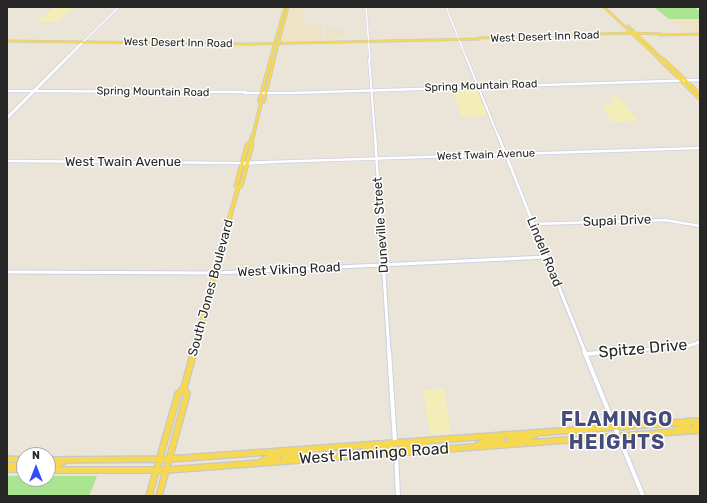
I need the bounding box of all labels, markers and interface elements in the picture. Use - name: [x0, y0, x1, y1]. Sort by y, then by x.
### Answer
- street label: West Desert Inn Road: [490, 28, 600, 46]
- street label: West Desert Inn Road: [123, 35, 233, 51]
- street label: Spring Mountain Road: [424, 77, 538, 95]
- street label: Spring Mountain Road: [96, 84, 210, 100]
- street label: West Twain Avenue: [437, 147, 535, 163]
- street label: West Twain Avenue: [65, 154, 181, 170]
- street label: Duneville Street: [370, 176, 392, 274]
- street label: Supai Drive: [583, 212, 651, 230]
- street label: Lindell Road: [523, 215, 565, 289]
- street label: South Jones Boulevard: [185, 218, 237, 358]
- street label: West Viking Road: [237, 260, 341, 280]
- street label: Spitze Drive: [598, 336, 688, 362]
- district label: FLAMINGO HEIGHTS: [561, 408, 673, 455]
- street label: West Flamingo Road: [298, 439, 450, 469]
- north arrow: [16, 447, 56, 487]
- text: N: [32, 449, 40, 462]

